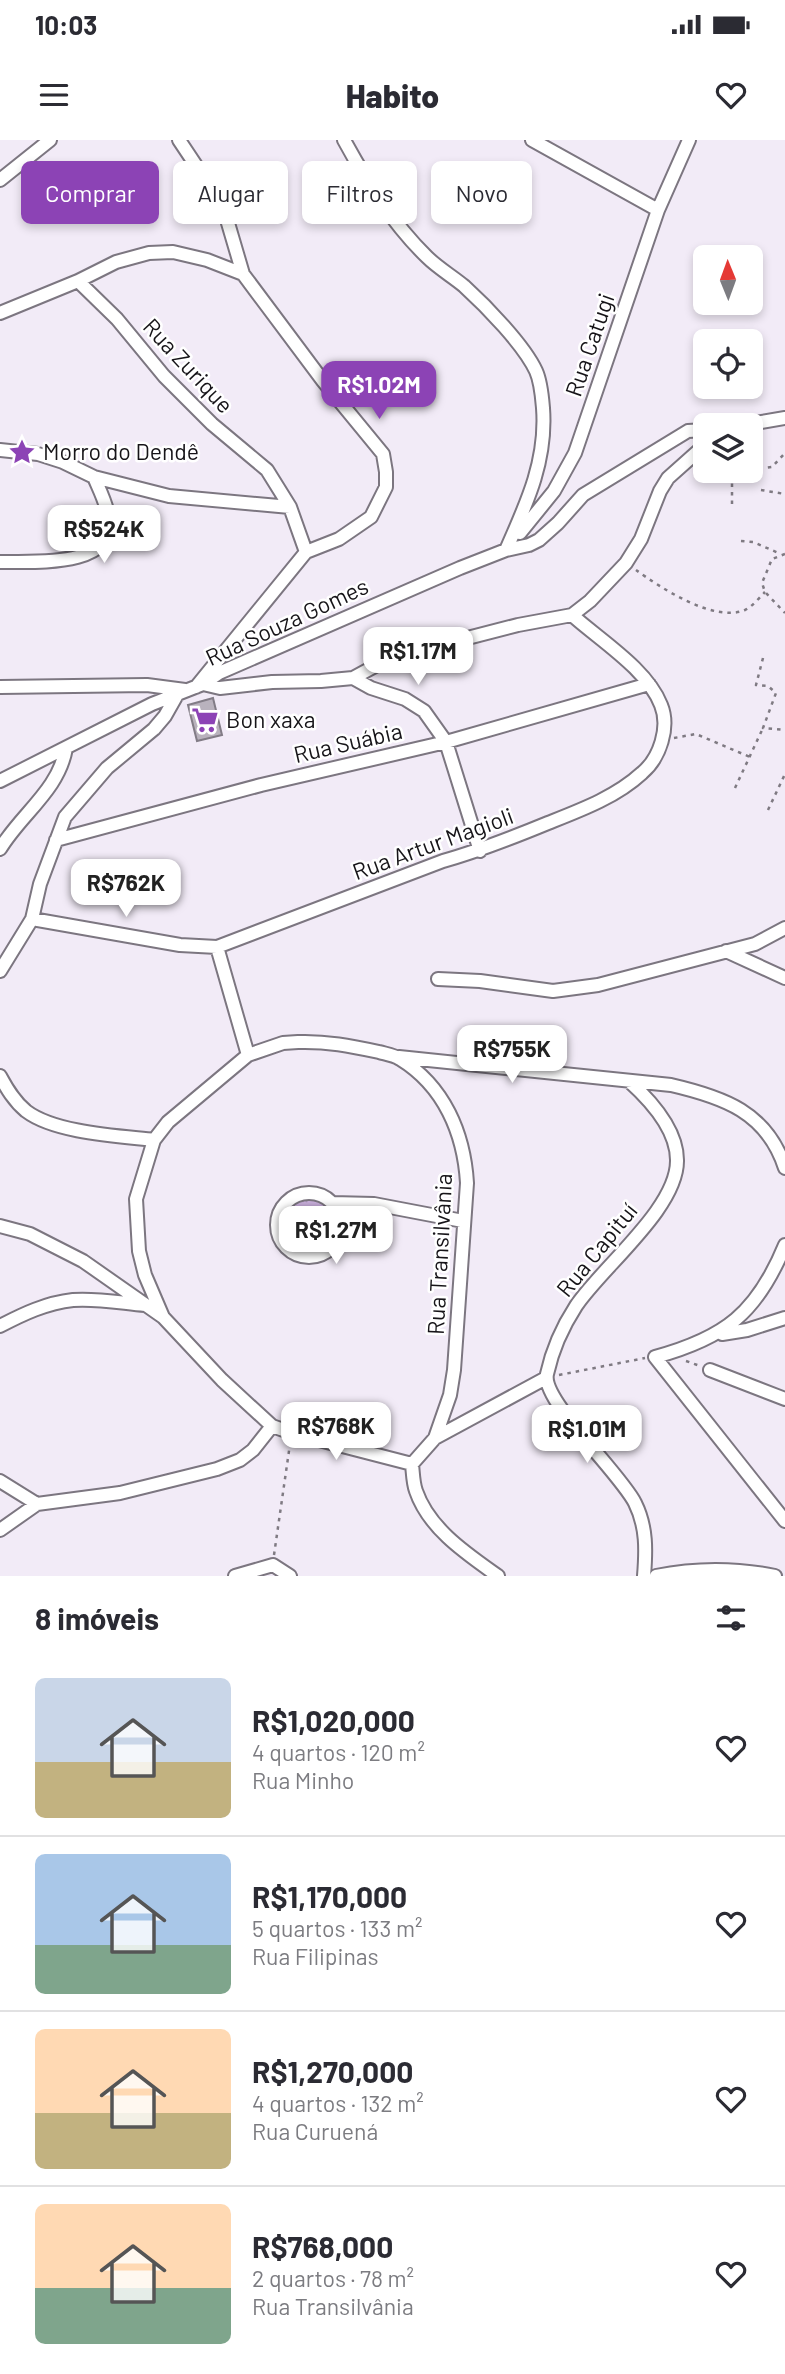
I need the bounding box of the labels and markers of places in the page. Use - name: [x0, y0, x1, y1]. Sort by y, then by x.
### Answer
- pin: R$1.02M: [314, 362, 444, 421]
- place icon: Morro do Dendê: [7, 437, 37, 467]
- place label: Morro do Dendê: [43, 437, 199, 465]
- pin: R$524K: [47, 506, 161, 565]
- pin: R$1.17M: [353, 628, 483, 687]
- supermarket icon: Bon xaxa: [190, 705, 220, 735]
- place label: Bon xaxa: [226, 705, 315, 733]
- pin: R$762K: [69, 860, 183, 919]
- pin: R$755K: [455, 1026, 569, 1085]
- pin: R$1.27M: [271, 1206, 401, 1266]
- pin: R$768K: [279, 1402, 393, 1462]
- pin: R$1.01M: [522, 1406, 652, 1465]

